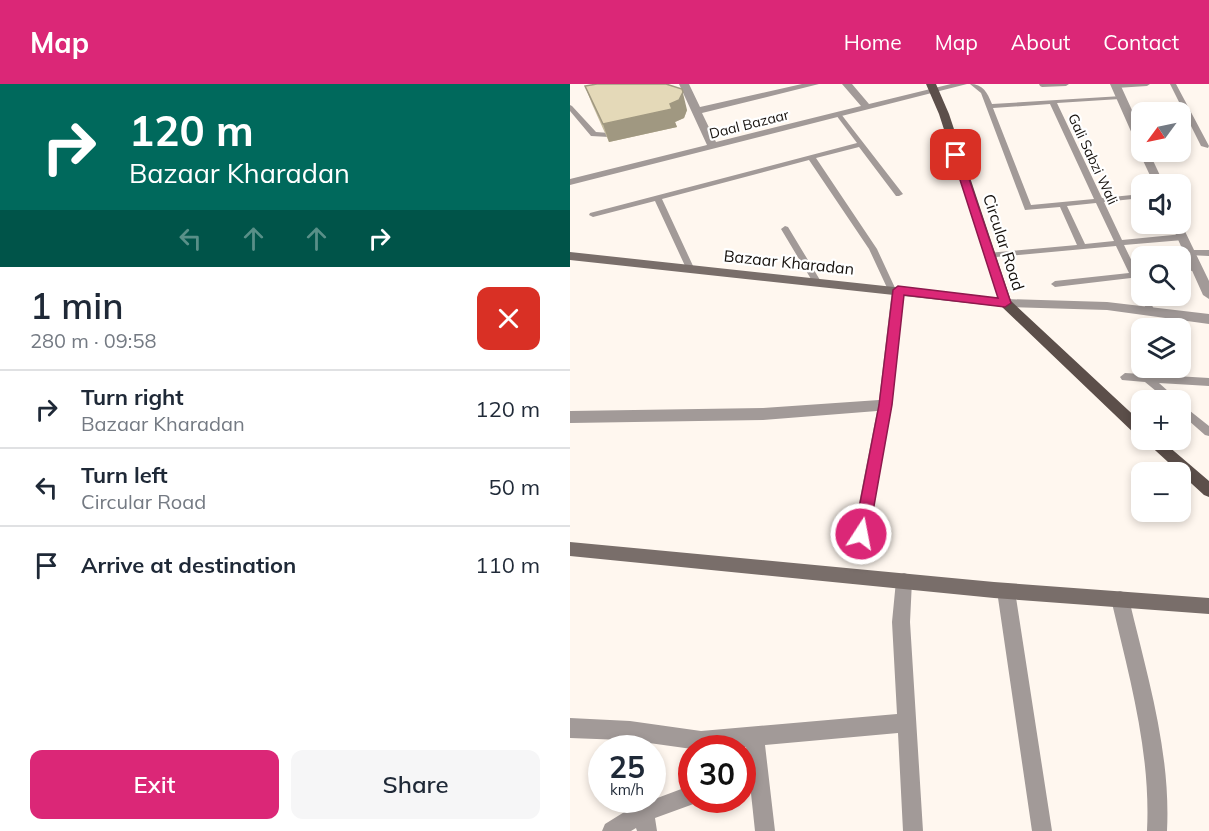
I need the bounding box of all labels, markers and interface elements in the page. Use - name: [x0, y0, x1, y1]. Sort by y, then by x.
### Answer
- text: Map: [30, 25, 89, 60]
- text: Home: [844, 29, 902, 55]
- text: Map: [935, 29, 978, 55]
- text: About: [1011, 29, 1070, 55]
- text: Contact: [1103, 29, 1179, 55]
- north arrow: [1131, 102, 1191, 162]
- map controls: [1131, 102, 1191, 522]
- text: 120 m: [129, 104, 254, 157]
- street label: Daal Bazaar: [707, 105, 791, 143]
- icon: right: [30, 108, 108, 186]
- street label: Gali Sabzi Wali: [1064, 111, 1122, 207]
- pin: [930, 129, 981, 180]
- icon: arrive: [939, 138, 972, 171]
- text: Bazaar Kharadan: [129, 156, 350, 190]
- button: sound: [1131, 174, 1191, 234]
- street label: Circular Road: [979, 191, 1029, 293]
- icon: left: [174, 222, 207, 255]
- icon: ahead: [237, 222, 270, 255]
- icon: ahead: [300, 222, 333, 255]
- icon: right: [363, 222, 396, 255]
- street label: Bazaar Kharadan: [723, 245, 855, 279]
- button: search: [1131, 246, 1191, 306]
- text: 1 min: [30, 283, 124, 328]
- button: close: [477, 287, 540, 350]
- button: layers: [1131, 318, 1191, 378]
- text: 280 m · 09:58: [30, 328, 156, 353]
- text: Turn right: [81, 383, 184, 411]
- button: +: [1131, 390, 1191, 450]
- icon: right: [30, 393, 63, 426]
- text: 120 m: [475, 395, 540, 423]
- text: Bazaar Kharadan: [81, 411, 245, 436]
- text: Turn left: [81, 461, 168, 489]
- button: −: [1131, 462, 1191, 522]
- icon: left: [30, 471, 63, 504]
- text: 50 m: [489, 473, 540, 501]
- text: Circular Road: [81, 489, 206, 514]
- position arrow: [829, 502, 893, 566]
- icon: arrive: [30, 549, 63, 582]
- text: Arrive at destination: [81, 551, 296, 579]
- text: 110 m: [475, 551, 540, 579]
- speed limit sign: 30: [678, 735, 756, 813]
- text: 25: [609, 748, 645, 786]
- button: Exit: [30, 750, 279, 819]
- button: Share: [291, 750, 540, 819]
- text: km/h: [610, 780, 644, 799]

